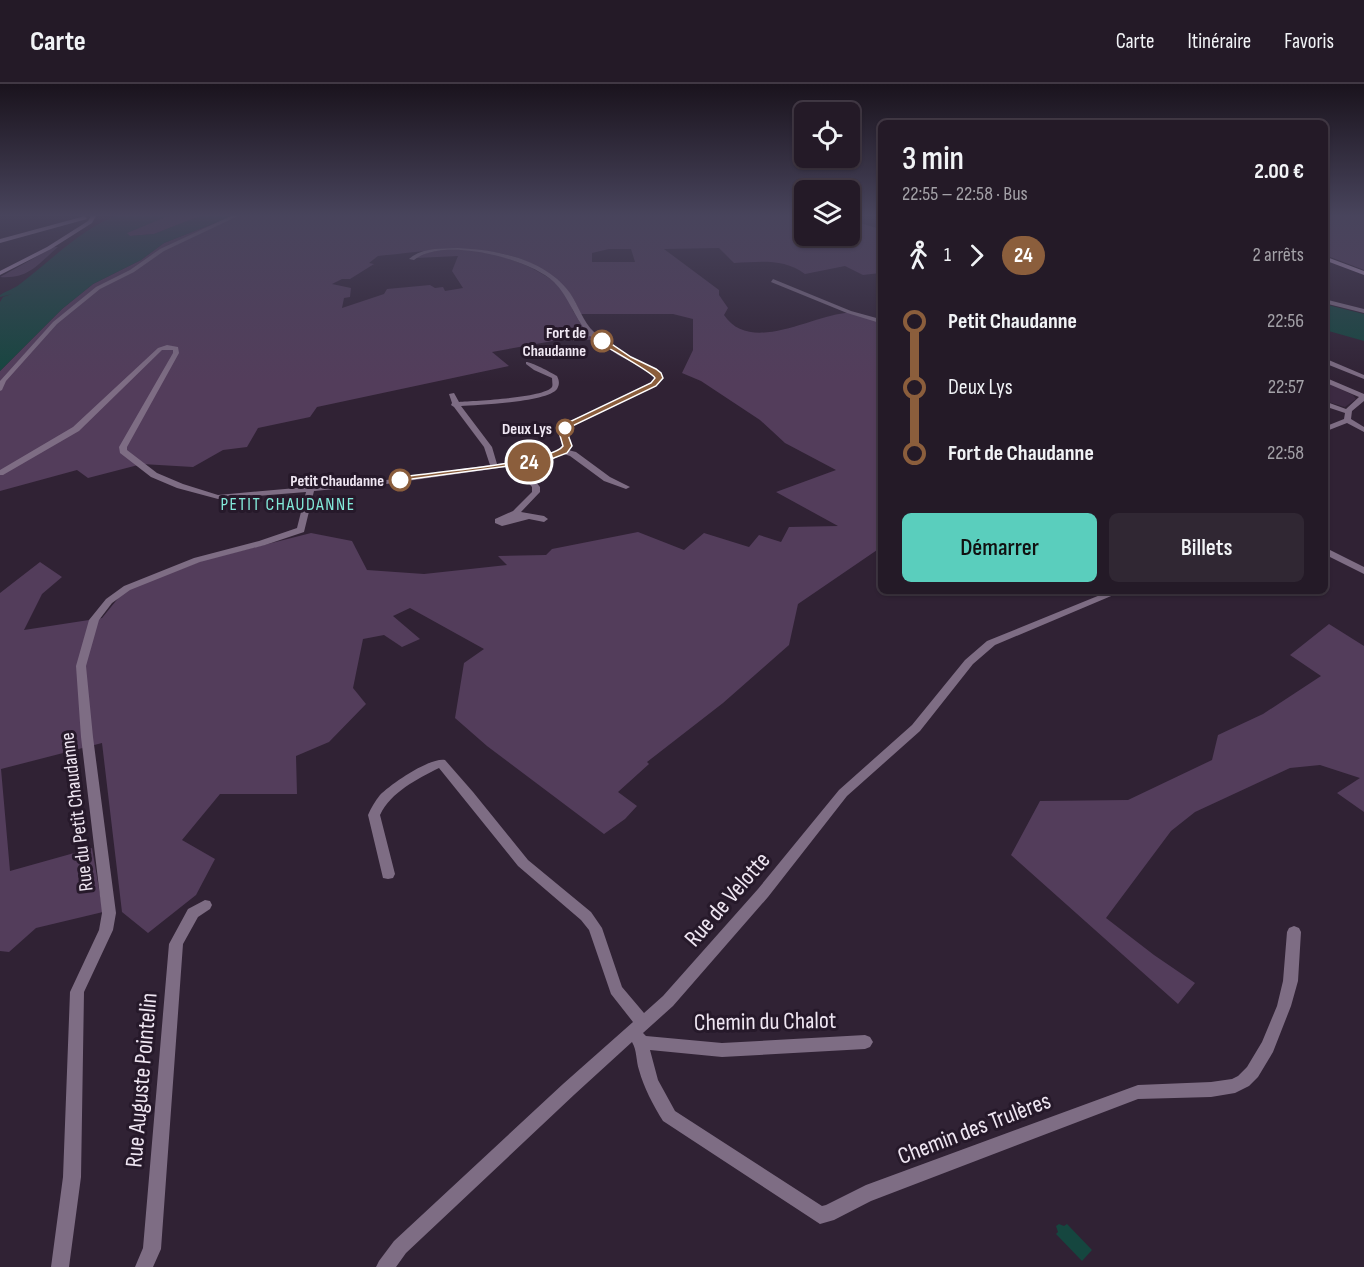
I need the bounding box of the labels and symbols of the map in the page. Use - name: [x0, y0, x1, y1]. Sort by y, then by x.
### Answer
- place label: Fort de Chaudanne: [523, 324, 586, 361]
- marker: Fort de Chaudanne: [591, 330, 613, 352]
- marker: Deux Lys: [556, 419, 574, 437]
- place label: Deux Lys: [502, 420, 552, 439]
- line badge: 24: [502, 442, 556, 482]
- marker: Petit Chaudanne: [389, 469, 411, 491]
- place label: Petit Chaudanne: [290, 472, 384, 491]
- district label: PETIT CHAUDANNE: [220, 494, 356, 515]
- street label: Rue du Petit Chaudanne: [55, 731, 99, 893]
- street label: Rue de Velotte: [678, 846, 776, 953]
- street label: Rue Auguste Pointelin: [119, 992, 164, 1169]
- street label: Chemin du Chalot: [694, 1006, 836, 1037]
- street label: Chemin des Trulères: [894, 1086, 1055, 1171]

